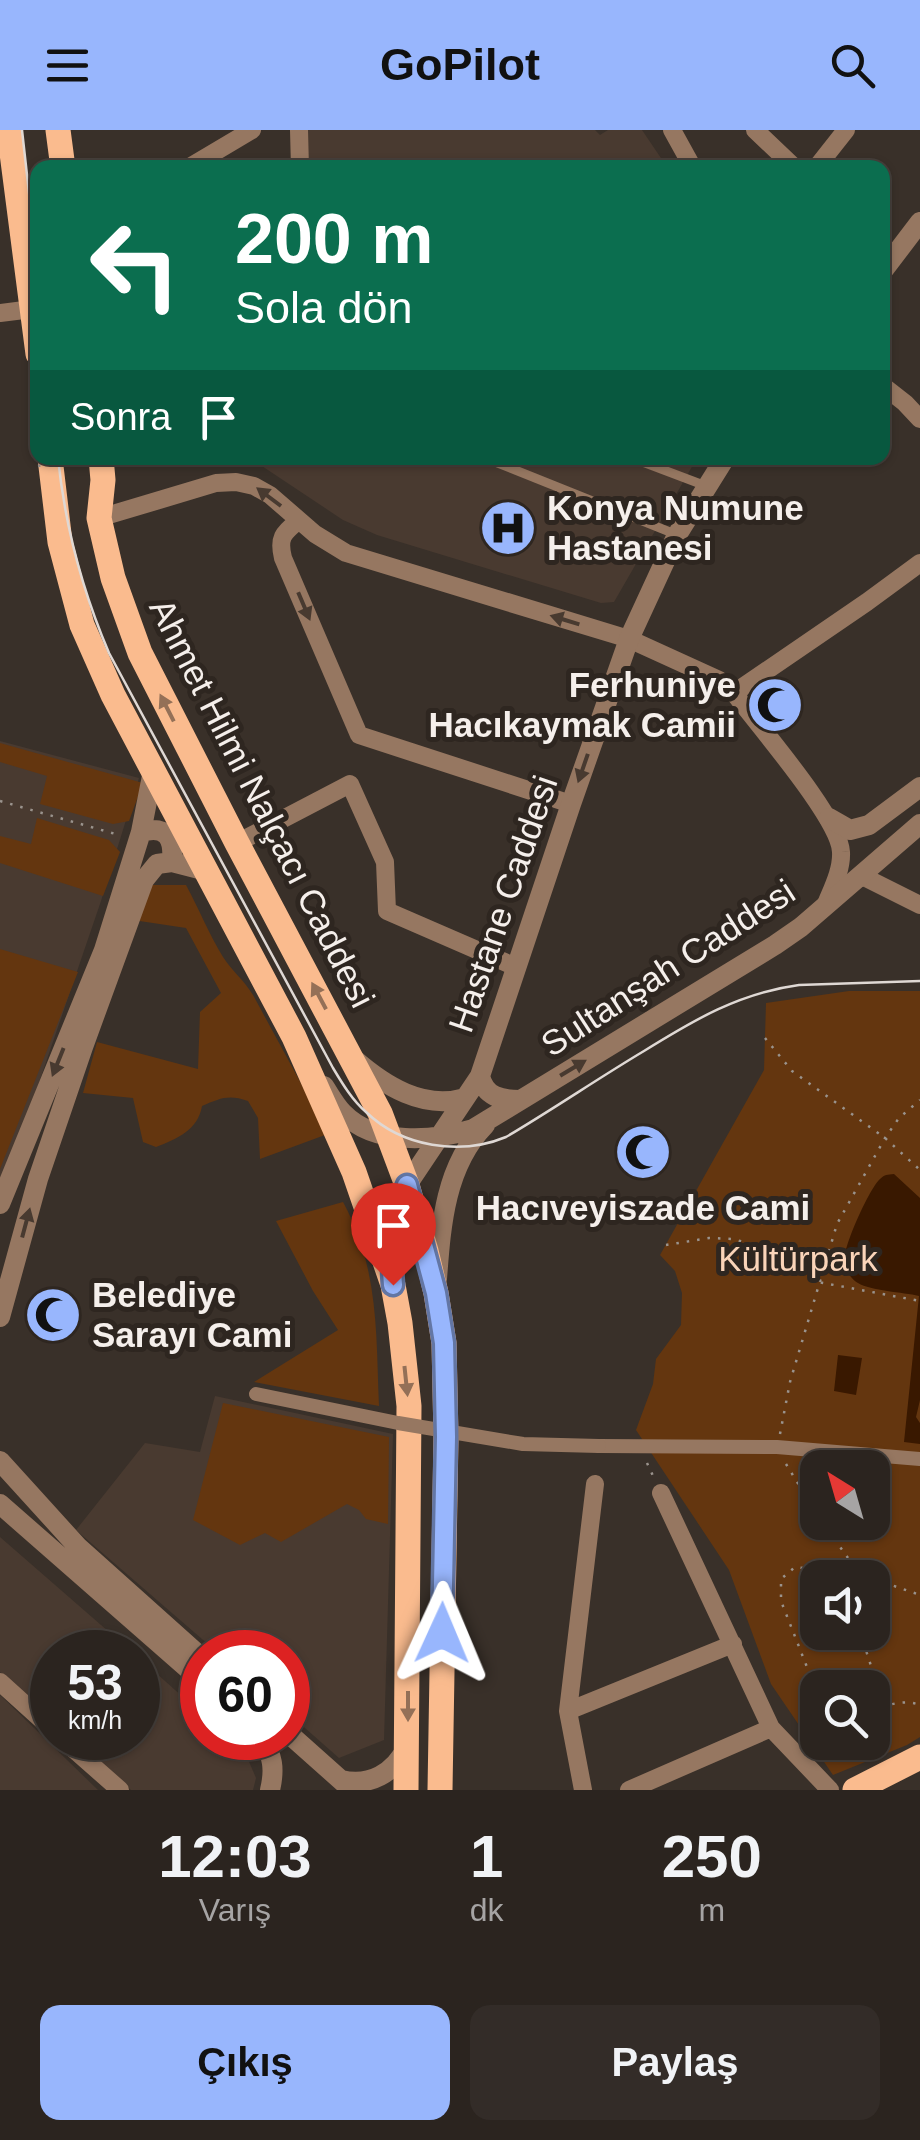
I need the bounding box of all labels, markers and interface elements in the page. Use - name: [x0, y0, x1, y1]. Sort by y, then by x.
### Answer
- icon: menu: [40, 38, 95, 93]
- icon: search: [825, 38, 880, 93]
- text: GoPilot: [380, 39, 540, 90]
- icon: left: [70, 200, 200, 330]
- text: 200 m: [235, 200, 433, 278]
- text: Sola dön: [235, 282, 413, 333]
- icon: arrive: [191, 390, 246, 445]
- text: Sonra: [70, 396, 171, 438]
- one-way arrow: [257, 486, 283, 507]
- place label: Konya Numune Hastanesi: [547, 488, 804, 567]
- hospital icon: Konya Numune Hastanesi: [478, 498, 538, 558]
- street label: Ahmet Hilmi Nalçacı Caddesi: [142, 592, 383, 1014]
- one-way arrow: [296, 592, 312, 622]
- one-way arrow: [550, 612, 580, 627]
- place label: Ferhuniye Hacıkaymak Camii: [429, 665, 736, 744]
- mosque icon: Ferhuniye Hacıkaymak Camii: [745, 675, 805, 735]
- one-way arrow: [159, 694, 176, 723]
- one-way arrow: [575, 753, 590, 783]
- street label: Hastane Caddesi: [440, 771, 565, 1037]
- street label: Sultanşah Caddesi: [534, 871, 802, 1064]
- one-way arrow: [310, 981, 327, 1010]
- one-way arrow: [49, 1048, 65, 1078]
- one-way arrow: [559, 1060, 587, 1077]
- mosque icon: Hacıveyiszade Cami: [613, 1122, 673, 1182]
- pin: [351, 1183, 436, 1286]
- place label: Hacıveyiszade Cami: [476, 1188, 810, 1227]
- icon: arrive: [366, 1198, 421, 1253]
- one-way arrow: [18, 1208, 34, 1239]
- park label: Kültürpark: [718, 1239, 878, 1278]
- place label: Belediye Sarayı Cami: [92, 1275, 292, 1354]
- mosque icon: Belediye Sarayı Cami: [23, 1285, 83, 1345]
- one-way arrow: [399, 1366, 415, 1398]
- north arrow: [800, 1450, 890, 1540]
- map controls: [800, 1450, 890, 1760]
- button: sound: [800, 1560, 890, 1650]
- position arrow: [390, 1581, 494, 1685]
- speed limit sign: 60: [180, 1630, 310, 1760]
- text: 53: [67, 1655, 123, 1711]
- button: search: [800, 1670, 890, 1760]
- one-way arrow: [400, 1691, 416, 1723]
- text: km/h: [68, 1706, 122, 1734]
- text: 12:03: [158, 1823, 312, 1890]
- text: 1: [470, 1823, 503, 1890]
- text: 250: [662, 1823, 762, 1890]
- text: Varış: [199, 1892, 271, 1928]
- text: dk: [470, 1892, 504, 1928]
- text: m: [698, 1892, 725, 1928]
- button: Çıkış: [40, 2005, 450, 2120]
- button: Paylaş: [470, 2005, 880, 2120]

